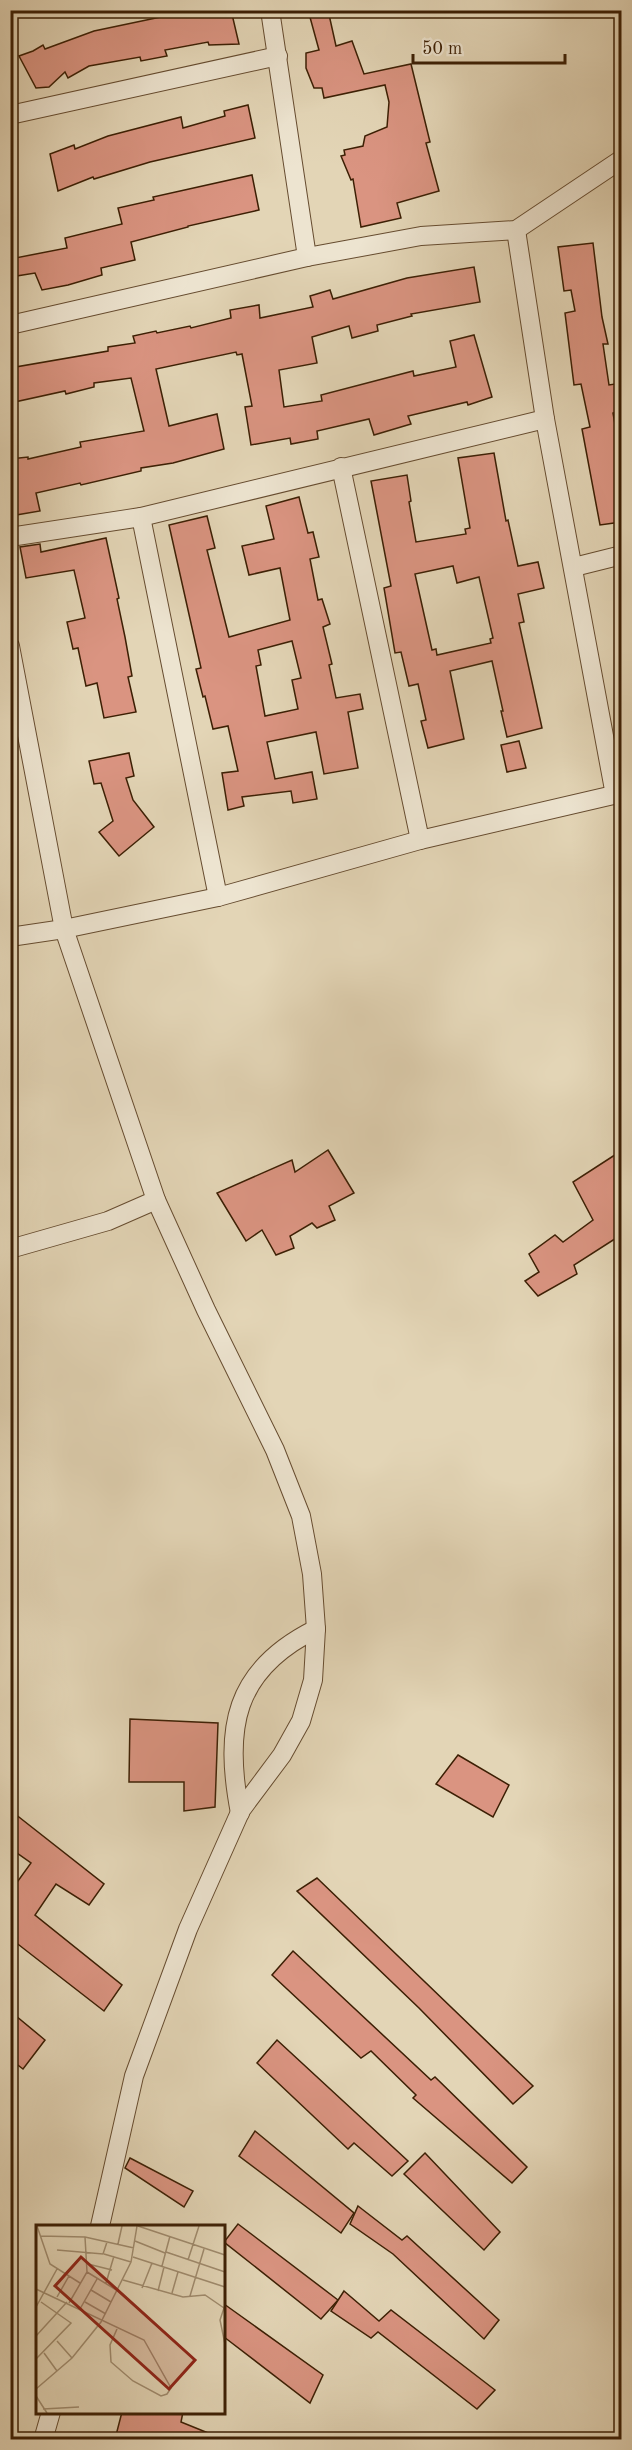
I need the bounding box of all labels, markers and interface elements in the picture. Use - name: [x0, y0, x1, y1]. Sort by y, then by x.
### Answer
- scale bar: [413, 27, 564, 65]
- text: 50 m: [422, 40, 462, 58]
- inset map: [36, 2225, 225, 2414]

